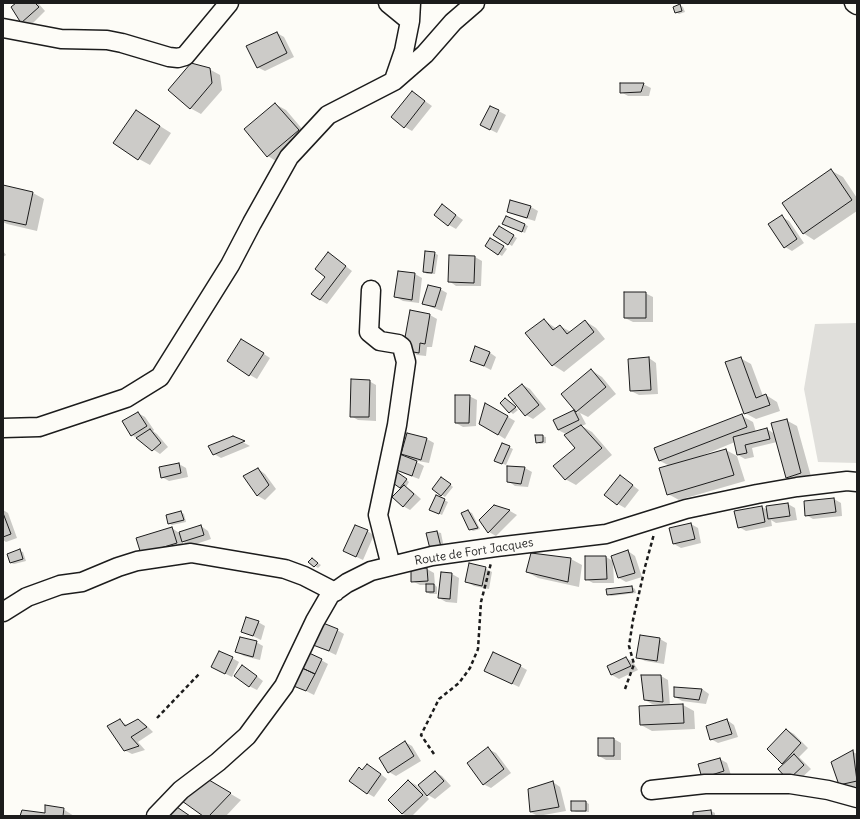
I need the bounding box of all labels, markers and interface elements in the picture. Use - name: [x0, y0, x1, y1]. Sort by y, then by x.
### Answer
- street label: Route de Fort Jacques: [414, 535, 534, 569]

